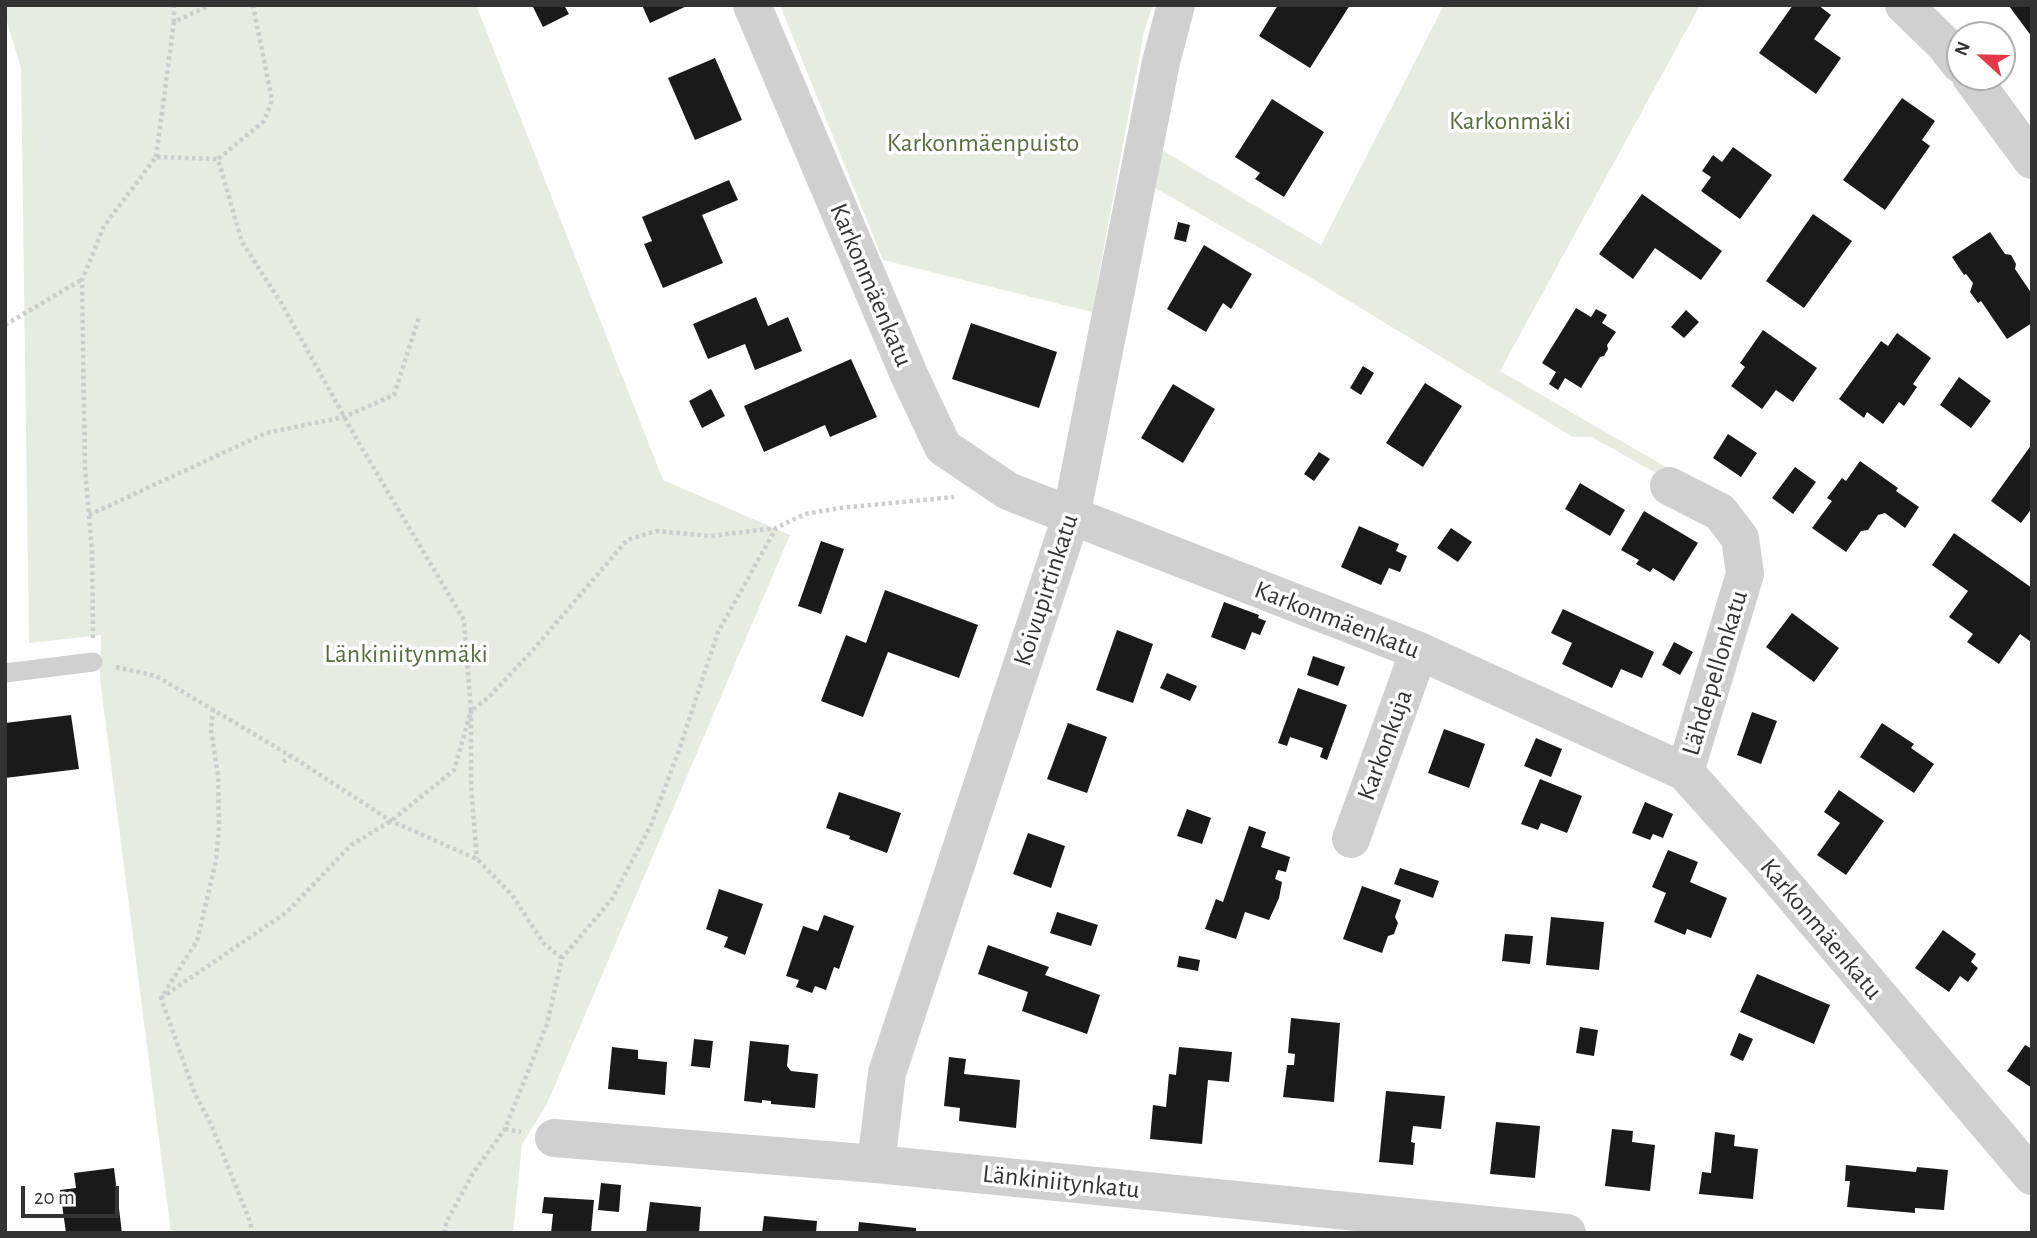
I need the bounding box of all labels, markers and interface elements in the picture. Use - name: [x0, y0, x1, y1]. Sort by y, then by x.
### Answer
- north arrow: [1946, 21, 2016, 91]
- text: N: [1952, 39, 1974, 58]
- park label: Karkonmäki: [1449, 105, 1571, 137]
- park label: Karkonmäenpuisto: [887, 127, 1079, 159]
- street label: Karkonmäenkatu: [823, 199, 919, 371]
- street label: Koivupirtinkatu: [1007, 510, 1085, 670]
- street label: Karkonmäenkatu: [1250, 574, 1424, 666]
- street label: Lähdepellonkatu: [1675, 587, 1755, 759]
- park label: Länkiniitynmäki: [324, 638, 488, 670]
- street label: Karkonkuja: [1351, 685, 1419, 805]
- street label: Karkonmäenkatu: [1753, 852, 1889, 1006]
- street label: Länkiniitynkatu: [981, 1158, 1141, 1206]
- scale bar: [24, 1172, 122, 1216]
- text: 20 m: [34, 1187, 75, 1208]

